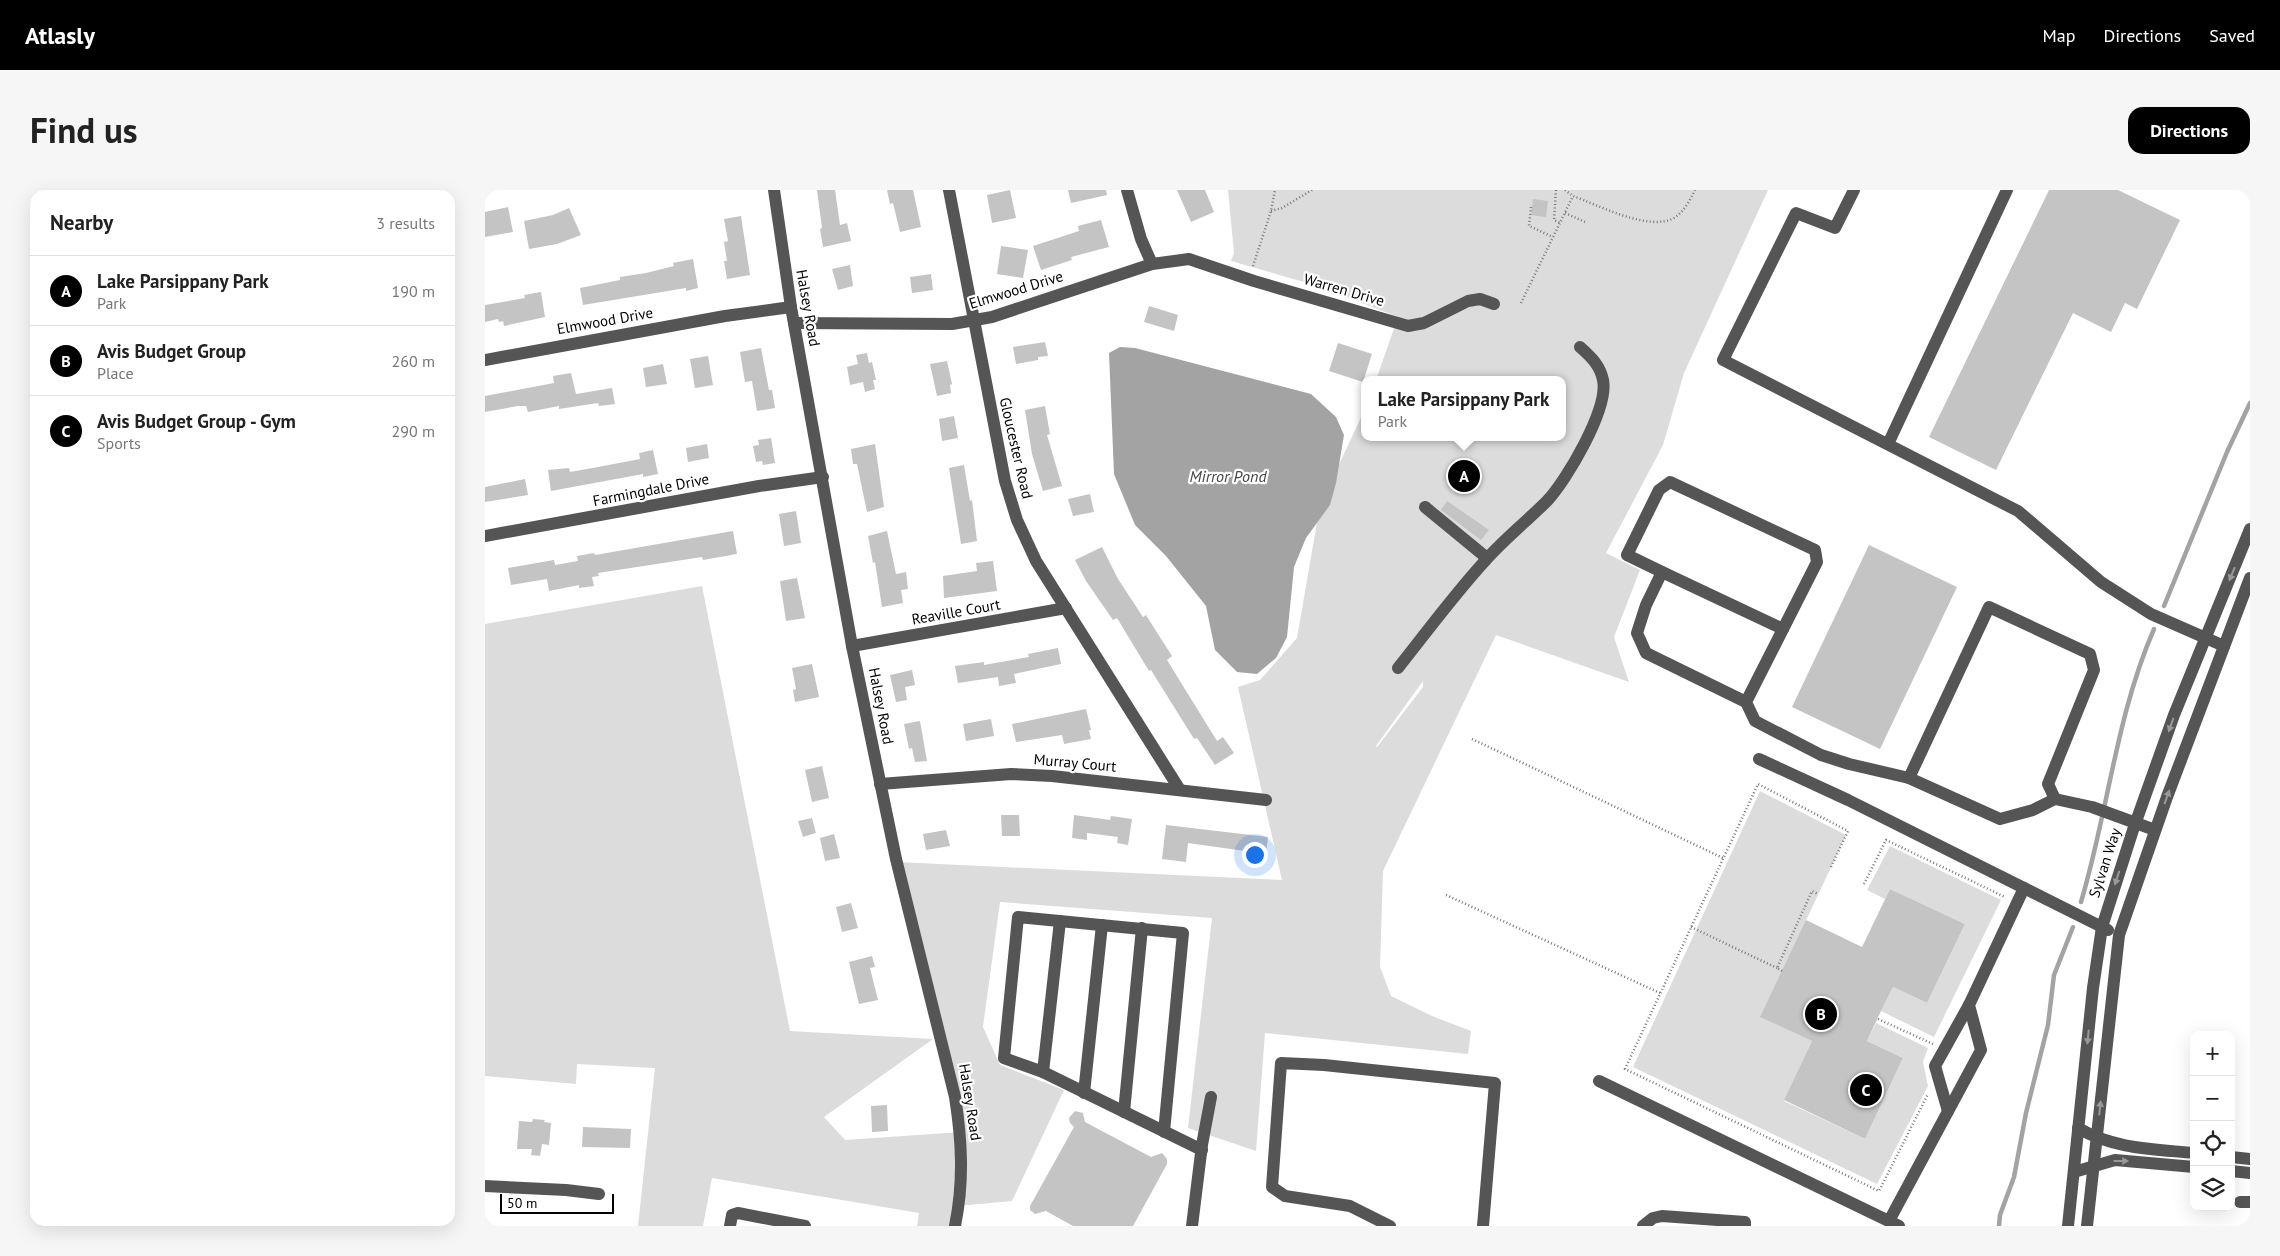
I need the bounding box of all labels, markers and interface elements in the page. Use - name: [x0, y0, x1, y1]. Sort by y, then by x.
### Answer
- text: Atlasly: [25, 20, 95, 51]
- text: Map: [2043, 24, 2075, 47]
- text: Directions: [2103, 24, 2181, 47]
- text: Saved: [2209, 24, 2255, 47]
- text: Find us: [30, 107, 138, 153]
- button: Directions: [2128, 107, 2250, 154]
- text: Nearby: [50, 209, 113, 236]
- text: 3 results: [376, 213, 435, 233]
- street label: Elmwood Drive: [967, 266, 1065, 313]
- street label: Halsey Road: [792, 268, 825, 348]
- text: Lake Parsippany Park: [97, 269, 269, 293]
- street label: Warren Drive: [1302, 269, 1387, 310]
- text: A: [61, 281, 71, 301]
- text: 190 m: [392, 281, 435, 301]
- text: Park: [97, 293, 126, 313]
- street label: Elmwood Drive: [555, 303, 654, 338]
- text: Avis Budget Group: [97, 339, 246, 363]
- text: B: [61, 351, 71, 371]
- text: 260 m: [392, 351, 435, 371]
- text: Place: [97, 363, 134, 383]
- popup: [1361, 376, 1566, 441]
- text: Lake Parsippany Park: [1378, 387, 1549, 411]
- street label: Gloucester Road: [996, 395, 1037, 500]
- text: Avis Budget Group - Gym: [97, 409, 296, 433]
- text: Park: [1378, 411, 1407, 431]
- text: C: [62, 421, 70, 441]
- text: 290 m: [392, 421, 435, 441]
- text: Sports: [97, 433, 141, 453]
- pin: A: [1448, 457, 1480, 495]
- water label: Mirror Pond: [1189, 466, 1267, 486]
- street label: Farmingdale Drive: [591, 469, 711, 510]
- one-way arrow: [2227, 567, 2235, 581]
- street label: Reaville Court: [910, 594, 1002, 629]
- street label: Halsey Road: [865, 666, 898, 746]
- one-way arrow: [2167, 718, 2175, 733]
- street label: Murray Court: [1033, 749, 1117, 776]
- one-way arrow: [2163, 789, 2171, 804]
- street label: Sylvan Way: [2084, 826, 2125, 900]
- your location: [1242, 842, 1268, 868]
- one-way arrow: [2113, 871, 2120, 886]
- pin: B: [1805, 995, 1837, 1033]
- one-way arrow: [2084, 1030, 2092, 1046]
- map controls: [2190, 1031, 2235, 1211]
- button: +: [2190, 1031, 2235, 1076]
- street label: Halsey Road: [955, 1062, 986, 1142]
- pin: C: [1850, 1071, 1882, 1109]
- button: −: [2190, 1076, 2235, 1121]
- one-way arrow: [2096, 1100, 2104, 1116]
- button: locate: [2190, 1121, 2235, 1166]
- one-way arrow: [2113, 1157, 2129, 1165]
- button: layers: [2190, 1166, 2235, 1211]
- scale bar: [500, 1191, 614, 1214]
- text: 50 m: [507, 1194, 537, 1212]

